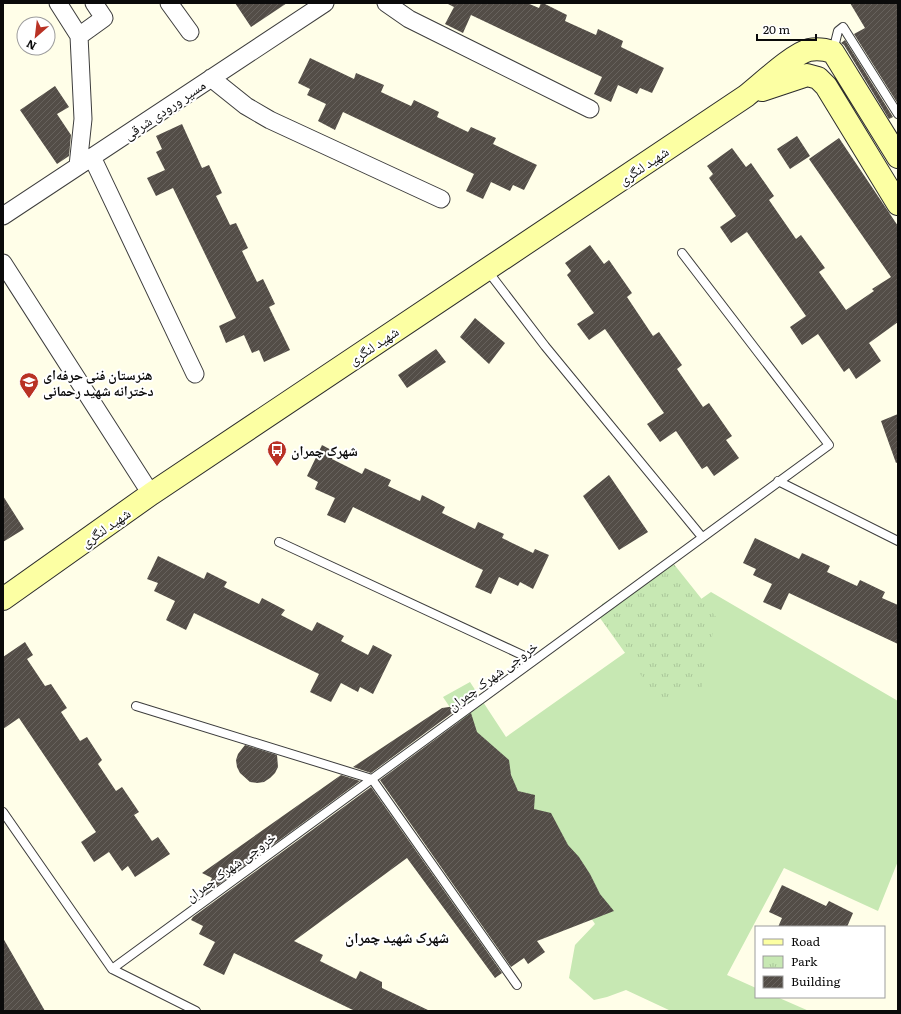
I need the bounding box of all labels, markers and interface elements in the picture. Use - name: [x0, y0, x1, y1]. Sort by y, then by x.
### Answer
- north arrow: [16, 16, 56, 56]
- scale bar: [757, 16, 816, 42]
- text: 20 m: [763, 20, 790, 38]
- text: N: [23, 36, 39, 55]
- street label: مسیر ورودی شرقی: [119, 74, 209, 144]
- street label: شهید لنگری: [614, 141, 672, 189]
- street label: شهید لنگری: [344, 321, 402, 369]
- place label: هنرستان فنی حرفه‌ای دخترانه شهید رحمانی: [43, 364, 154, 400]
- school or university icon: هنرستان فنی حرفه‌ای دخترانه شهید رحمانی: [18, 371, 40, 399]
- bus stop icon: شهرک چمران: [266, 439, 288, 467]
- place label: شهرک چمران: [291, 440, 358, 460]
- street label: شهید لنگری: [76, 503, 134, 551]
- street label: خروجی شهرک چمران: [443, 635, 541, 715]
- street label: خروجی شهرک چمران: [181, 826, 279, 906]
- district label: شهرک شهید چمران: [345, 925, 449, 948]
- legend: [755, 926, 885, 998]
- text: Road: [791, 932, 821, 950]
- text: Park: [791, 952, 818, 970]
- text: Building: [791, 972, 841, 990]

